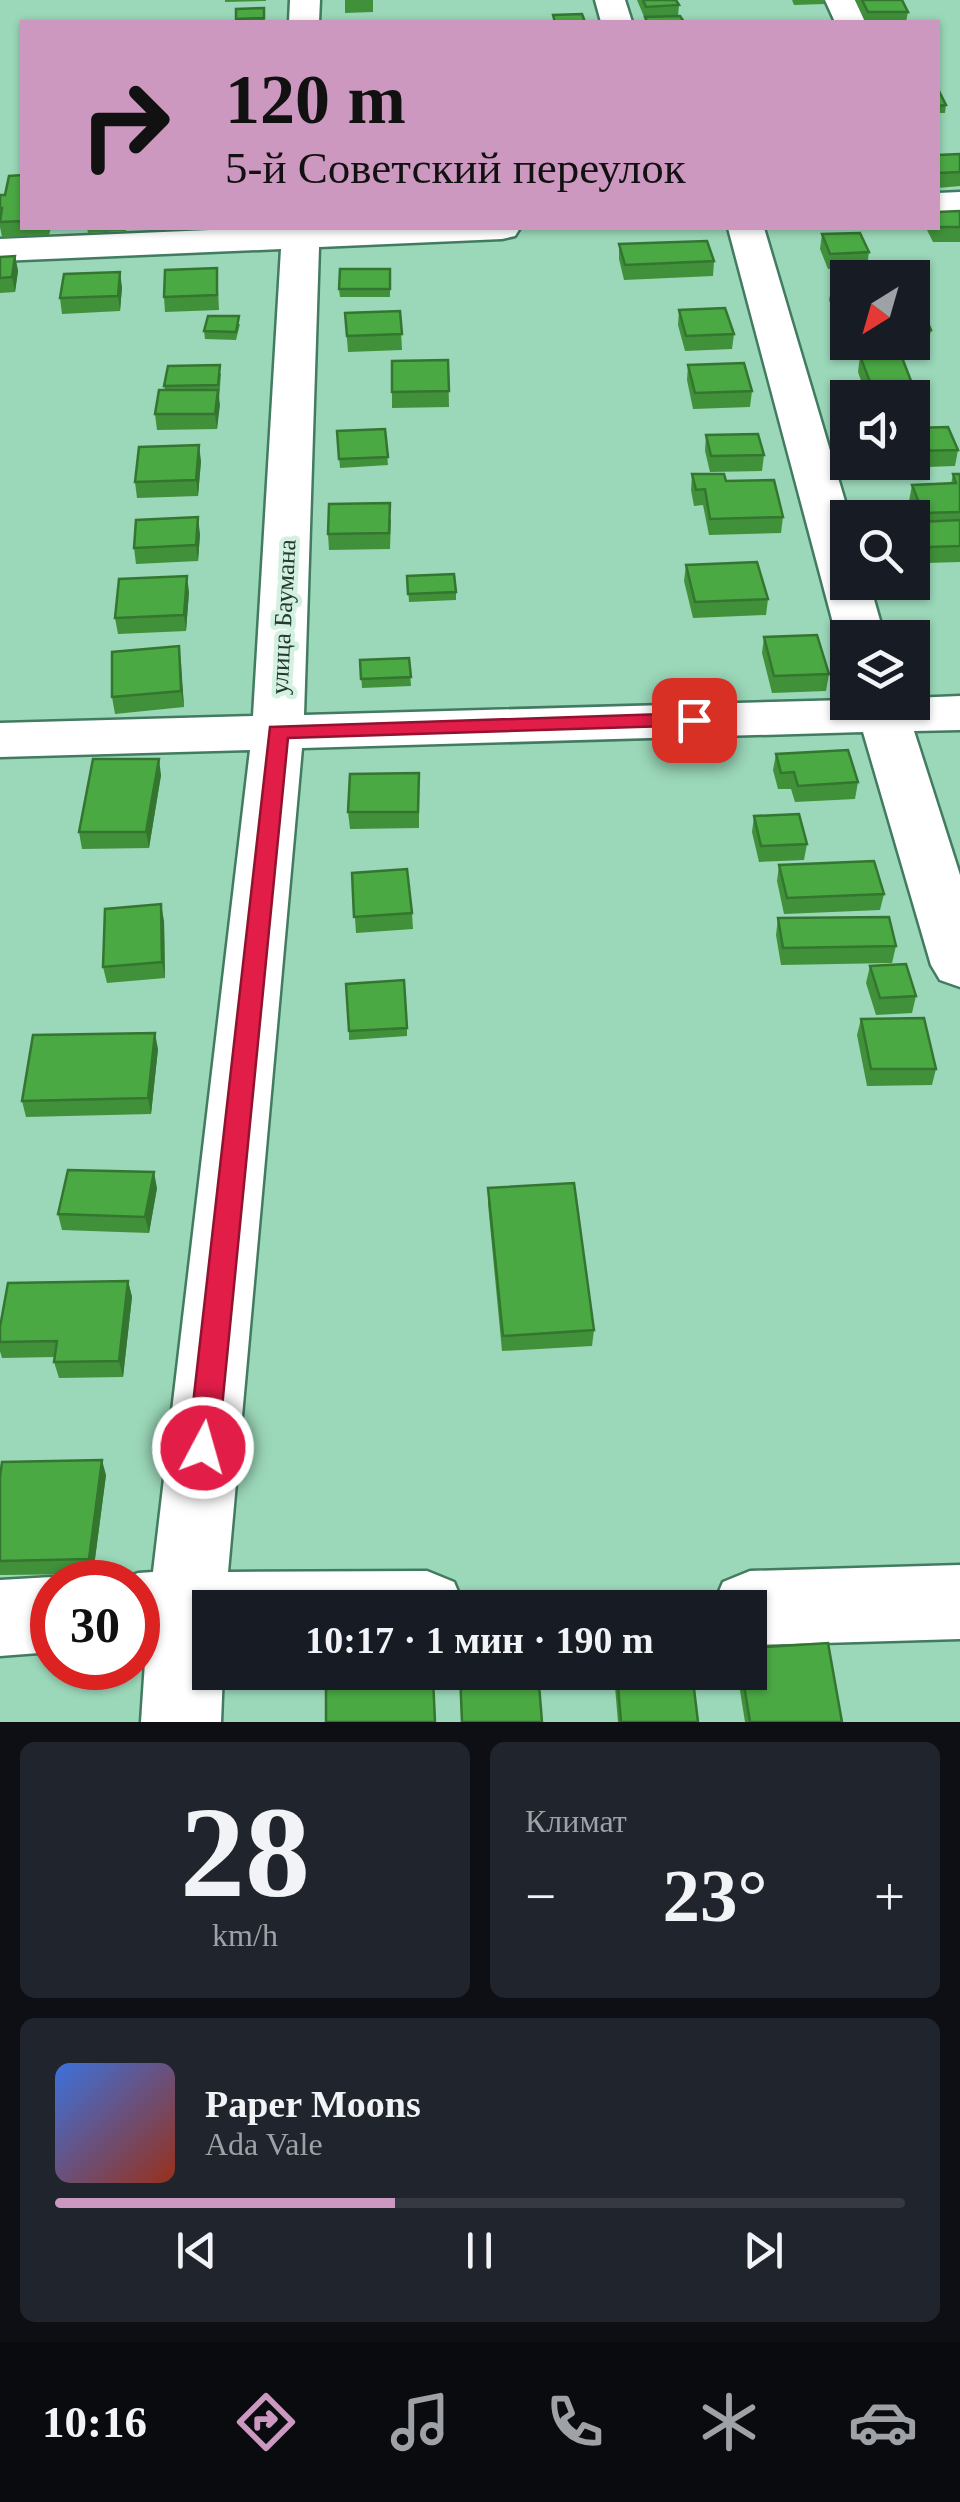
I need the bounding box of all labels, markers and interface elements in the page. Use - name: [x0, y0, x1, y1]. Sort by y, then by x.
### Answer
- icon: right: [60, 60, 190, 190]
- text: 120 m: [225, 61, 406, 138]
- text: 5-й Советский переулок: [225, 143, 686, 193]
- north arrow: [830, 260, 930, 360]
- map controls: [830, 260, 930, 720]
- button: sound: [830, 380, 930, 480]
- button: search: [830, 500, 930, 600]
- street label: улица Баумана: [265, 539, 301, 695]
- button: layers: [830, 620, 930, 720]
- pin: [652, 678, 737, 763]
- icon: arrive: [667, 693, 722, 748]
- position arrow: [151, 1396, 255, 1500]
- speed limit sign: 30: [30, 1560, 160, 1690]
- text: 10:17 · 1 мин · 190 m: [305, 1619, 654, 1661]
- text: 28: [180, 1780, 310, 1924]
- text: Климат: [525, 1803, 627, 1839]
- text: 23°: [663, 1854, 768, 1937]
- text: −: [525, 1866, 556, 1927]
- text: +: [874, 1866, 905, 1927]
- text: km/h: [212, 1917, 278, 1953]
- text: Paper Moons: [205, 2083, 421, 2125]
- text: Ada Vale: [205, 2126, 323, 2162]
- icon: previous: [169, 2223, 224, 2278]
- icon: pause: [452, 2223, 507, 2278]
- icon: next: [736, 2223, 791, 2278]
- icon: directions: [231, 2387, 301, 2457]
- icon: music: [385, 2387, 455, 2457]
- icon: phone: [540, 2387, 610, 2457]
- icon: climate: [694, 2387, 764, 2457]
- icon: car: [848, 2387, 918, 2457]
- text: 10:16: [42, 2397, 147, 2447]

